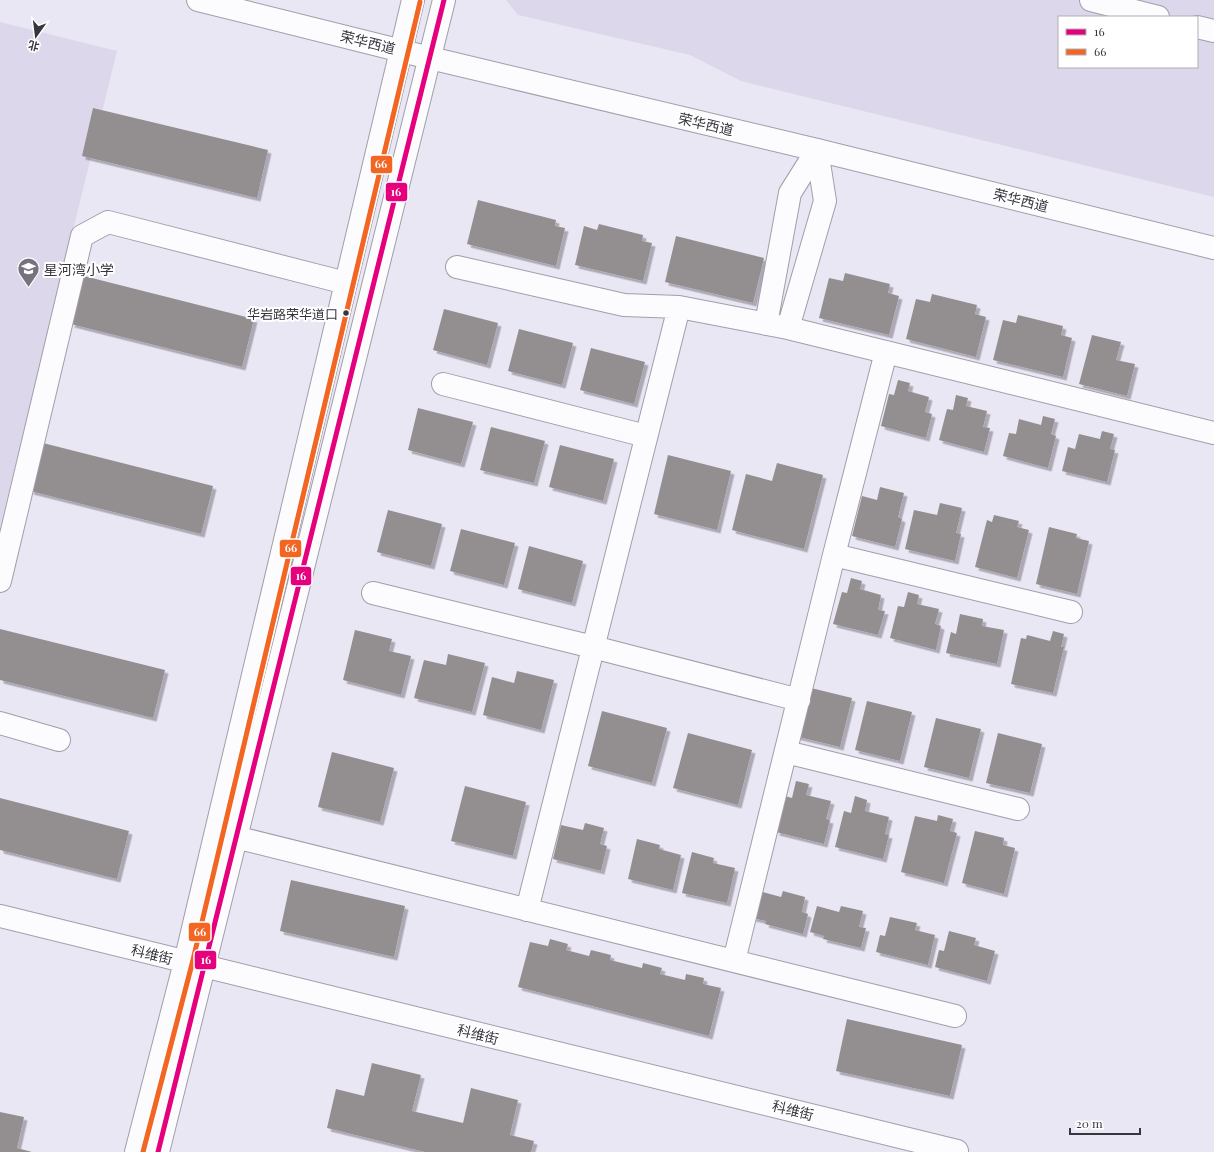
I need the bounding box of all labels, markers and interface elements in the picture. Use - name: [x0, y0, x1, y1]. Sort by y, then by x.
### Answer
- north arrow: [16, 16, 56, 56]
- legend: [1058, 16, 1198, 68]
- text: 16: [1094, 23, 1105, 39]
- street label: 荣华西道: [339, 26, 397, 58]
- text: 北: [26, 38, 41, 55]
- text: 66: [1094, 43, 1106, 59]
- street label: 荣华西道: [677, 108, 735, 140]
- line badge: 66: [370, 155, 393, 174]
- text: 66: [375, 156, 387, 171]
- line badge: 16: [385, 182, 408, 202]
- text: 16: [391, 184, 401, 199]
- street label: 荣华西道: [992, 184, 1050, 216]
- school or university icon: 星河湾小学: [16, 256, 42, 289]
- place label: 星河湾小学: [44, 260, 114, 279]
- place label: 华岩路荣华道口: [247, 305, 338, 322]
- marker: 华岩路荣华道口: [341, 308, 351, 318]
- line badge: 66: [279, 539, 302, 558]
- text: 66: [285, 540, 297, 555]
- line badge: 16: [290, 566, 312, 586]
- text: 16: [296, 568, 306, 583]
- line badge: 66: [188, 922, 211, 942]
- text: 66: [194, 924, 206, 939]
- street label: 科维街: [129, 940, 175, 968]
- line badge: 16: [194, 950, 217, 970]
- text: 16: [201, 952, 211, 967]
- street label: 科维街: [455, 1020, 501, 1048]
- street label: 科维街: [770, 1096, 816, 1124]
- scale bar: [1070, 1110, 1140, 1136]
- text: 20 m: [1076, 1115, 1103, 1131]

